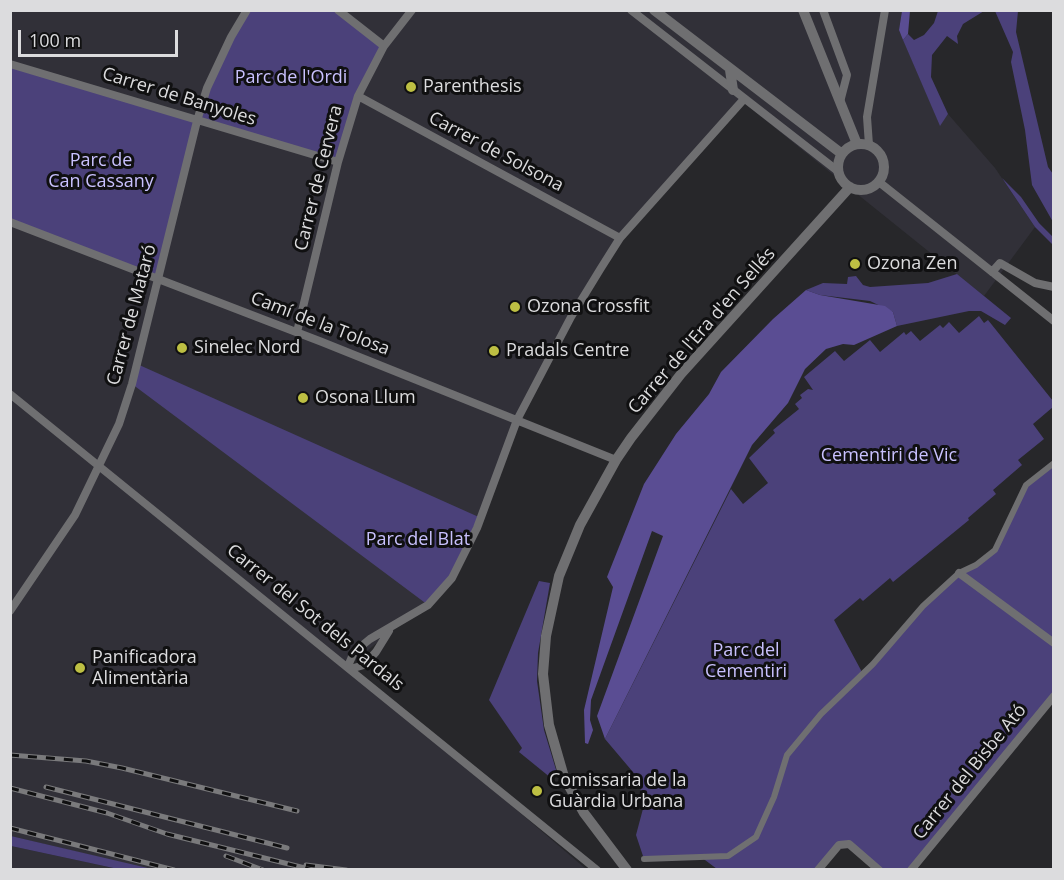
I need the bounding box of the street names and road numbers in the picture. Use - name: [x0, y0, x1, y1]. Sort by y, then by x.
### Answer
- street label: Carrer de Banyoles: [99, 63, 259, 131]
- street label: Carrer de Cervera: [290, 103, 348, 253]
- street label: Carrer de Solsona: [425, 107, 567, 197]
- street label: Carrer de Mataró: [103, 242, 161, 388]
- street label: Carrer de l'Era d'en Sellés: [624, 244, 780, 418]
- street label: Camí de la Tolosa: [248, 288, 392, 360]
- street label: Carrer del Sot dels Pardals: [222, 540, 408, 696]
- street label: Carrer del Bisbe Ató: [909, 700, 1031, 844]

